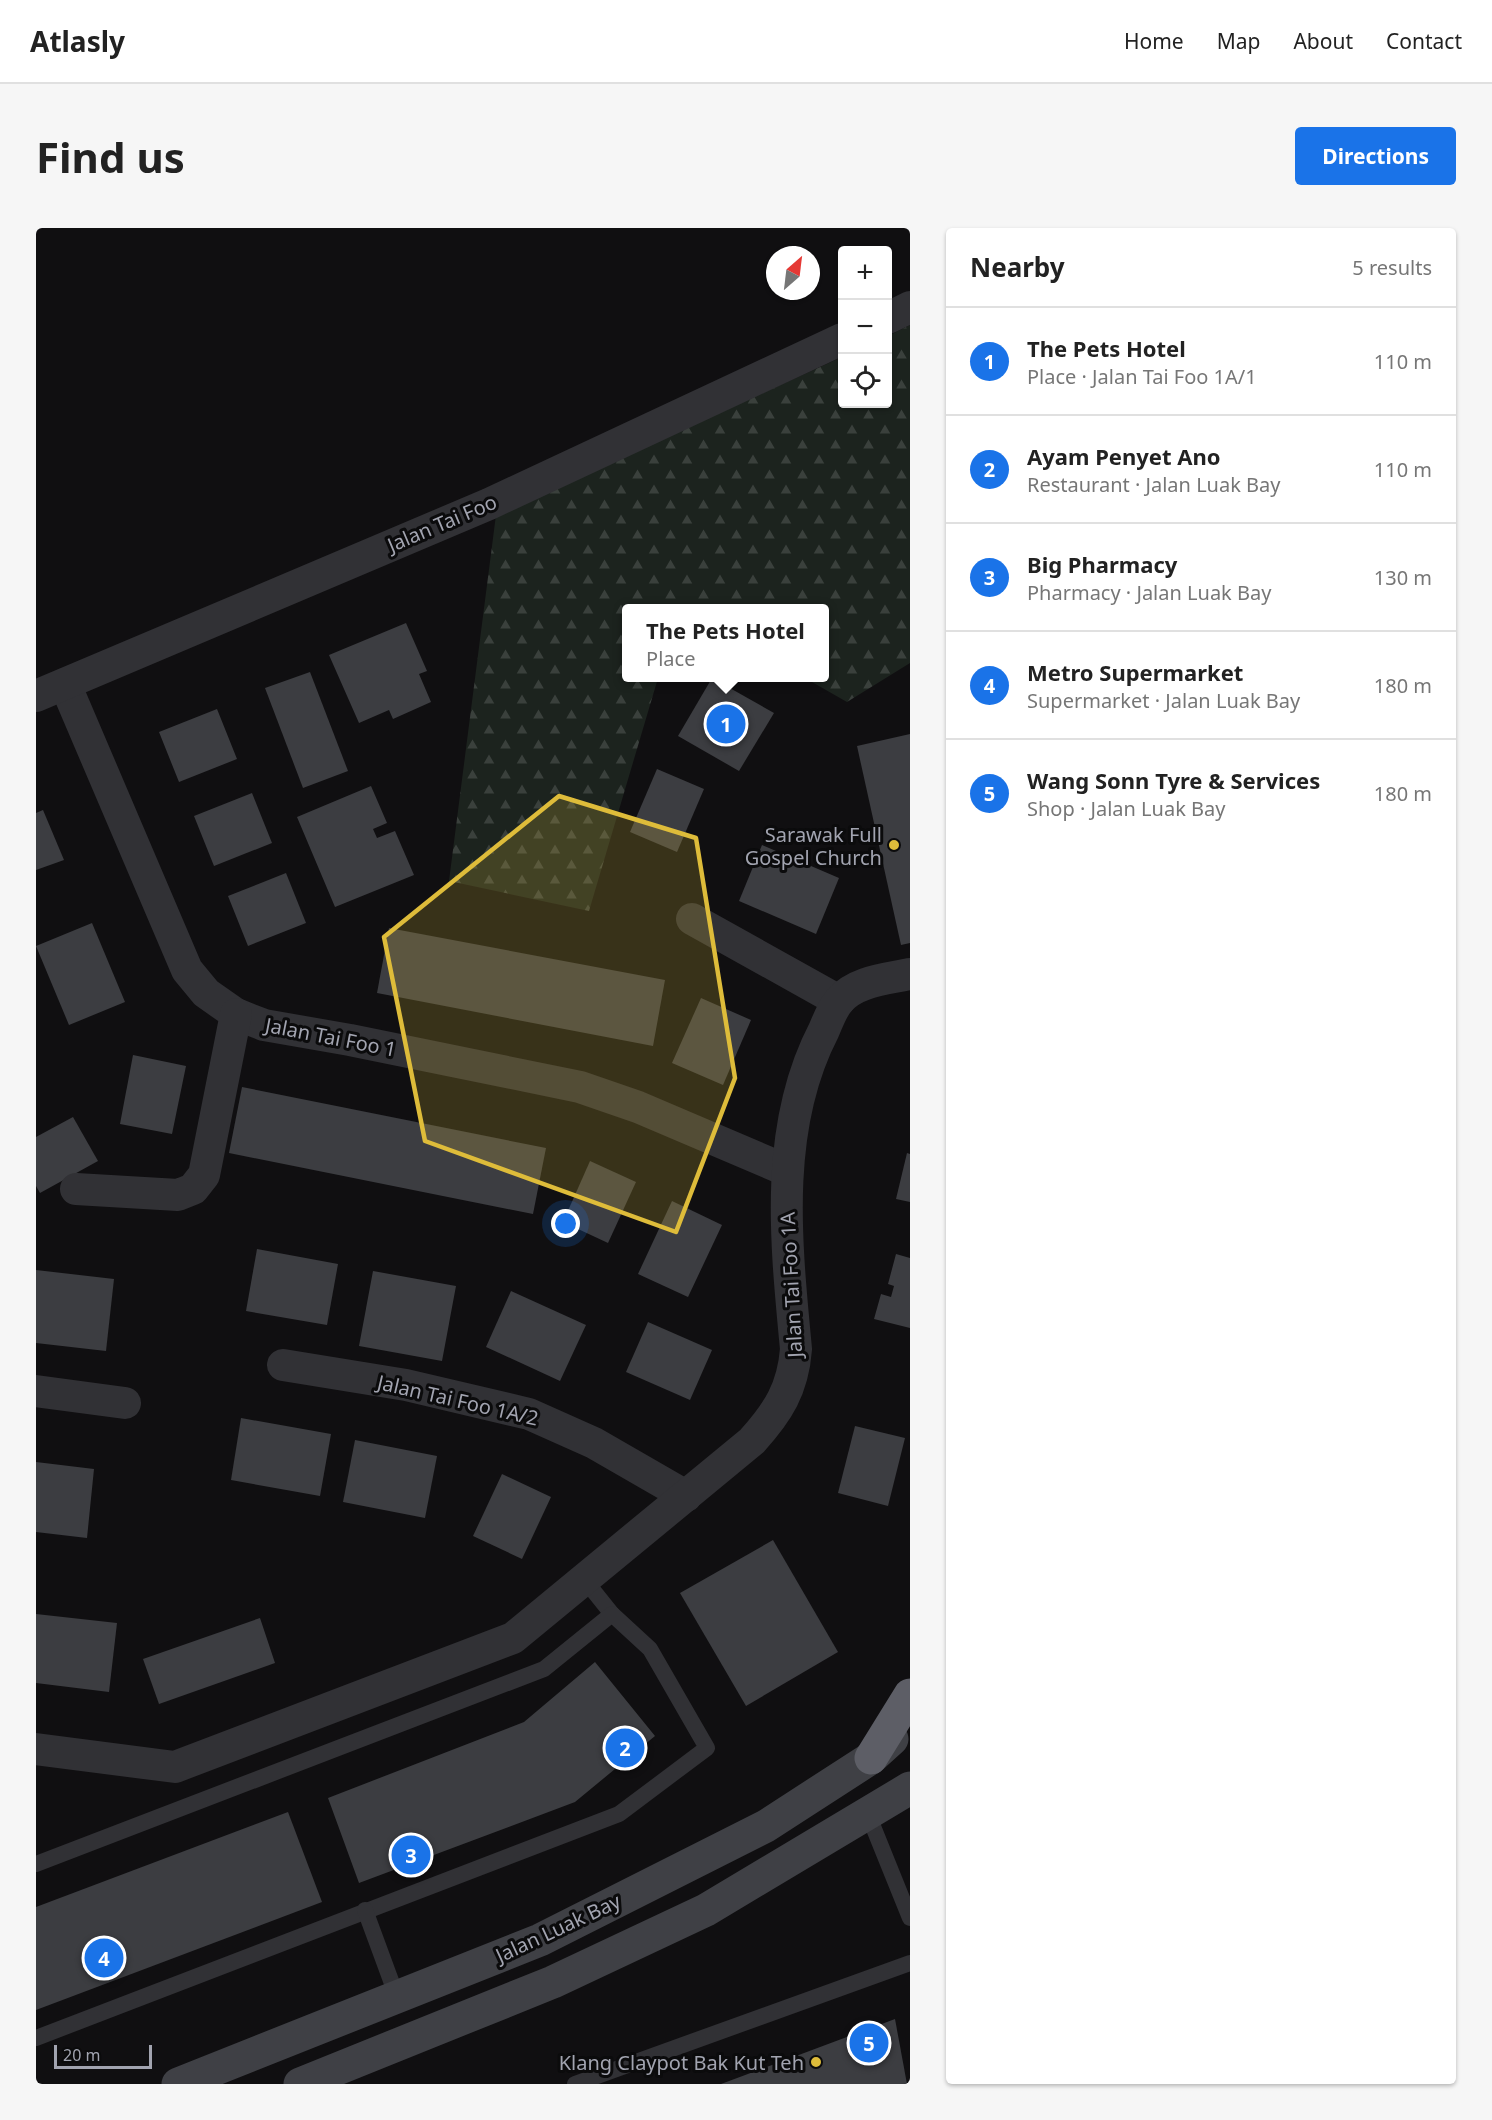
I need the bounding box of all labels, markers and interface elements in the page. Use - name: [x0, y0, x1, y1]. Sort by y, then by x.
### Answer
- text: Atlasly: [30, 22, 125, 60]
- text: Home: [1124, 27, 1184, 55]
- text: Map: [1217, 27, 1260, 55]
- text: About: [1293, 27, 1353, 55]
- text: Contact: [1386, 27, 1462, 55]
- button: Directions: [1295, 127, 1456, 185]
- text: Find us: [36, 128, 185, 185]
- north arrow: [766, 246, 820, 300]
- map controls: [838, 246, 892, 408]
- button: +: [838, 246, 892, 300]
- text: Nearby: [970, 249, 1065, 285]
- text: 5 results: [1352, 254, 1432, 281]
- button: −: [838, 300, 892, 354]
- text: The Pets Hotel: [1027, 333, 1186, 363]
- text: 1: [984, 348, 995, 375]
- text: 110 m: [1374, 348, 1432, 375]
- button: locate: [838, 354, 892, 408]
- text: Place · Jalan Tai Foo 1A/1: [1027, 363, 1257, 390]
- text: Ayam Penyet Ano: [1027, 441, 1220, 471]
- text: 2: [984, 456, 995, 483]
- text: 110 m: [1374, 456, 1432, 483]
- text: Restaurant · Jalan Luak Bay: [1027, 471, 1281, 498]
- street label: Jalan Tai Foo: [381, 488, 501, 559]
- text: Big Pharmacy: [1027, 549, 1177, 579]
- text: 3: [984, 564, 995, 591]
- text: 130 m: [1374, 564, 1432, 591]
- text: Pharmacy · Jalan Luak Bay: [1027, 579, 1271, 606]
- popup: [622, 604, 829, 682]
- text: The Pets Hotel: [646, 615, 805, 645]
- text: Place: [646, 645, 695, 672]
- text: Metro Supermarket: [1027, 657, 1243, 687]
- text: 4: [984, 672, 995, 699]
- text: 180 m: [1374, 672, 1432, 699]
- text: Supermarket · Jalan Luak Bay: [1027, 687, 1300, 714]
- pin: 1: [706, 702, 746, 746]
- text: Wang Sonn Tyre & Services: [1027, 765, 1320, 795]
- text: 5: [984, 780, 995, 807]
- text: 180 m: [1374, 780, 1432, 807]
- text: Shop · Jalan Luak Bay: [1027, 795, 1225, 822]
- place label: Sarawak Full Gospel Church: [745, 821, 882, 871]
- marker: Sarawak Full Gospel Church: [887, 838, 901, 852]
- street label: Jalan Tai Foo 1: [261, 1011, 399, 1063]
- your location: [551, 1209, 580, 1238]
- street label: Jalan Tai Foo 1A: [774, 1211, 808, 1360]
- street label: Jalan Tai Foo 1A/2: [373, 1368, 541, 1432]
- pin: 2: [606, 1726, 644, 1771]
- pin: 3: [392, 1832, 430, 1878]
- street label: Jalan Luak Bay: [489, 1887, 626, 1970]
- pin: 4: [84, 1936, 124, 1980]
- pin: 5: [850, 2020, 888, 2066]
- scale bar: [54, 2042, 152, 2070]
- text: 20 m: [63, 2044, 100, 2066]
- place label: Klang Claypot Bak Kut Teh: [559, 2049, 804, 2076]
- marker: Klang Claypot Bak Kut Teh: [809, 2055, 823, 2069]

